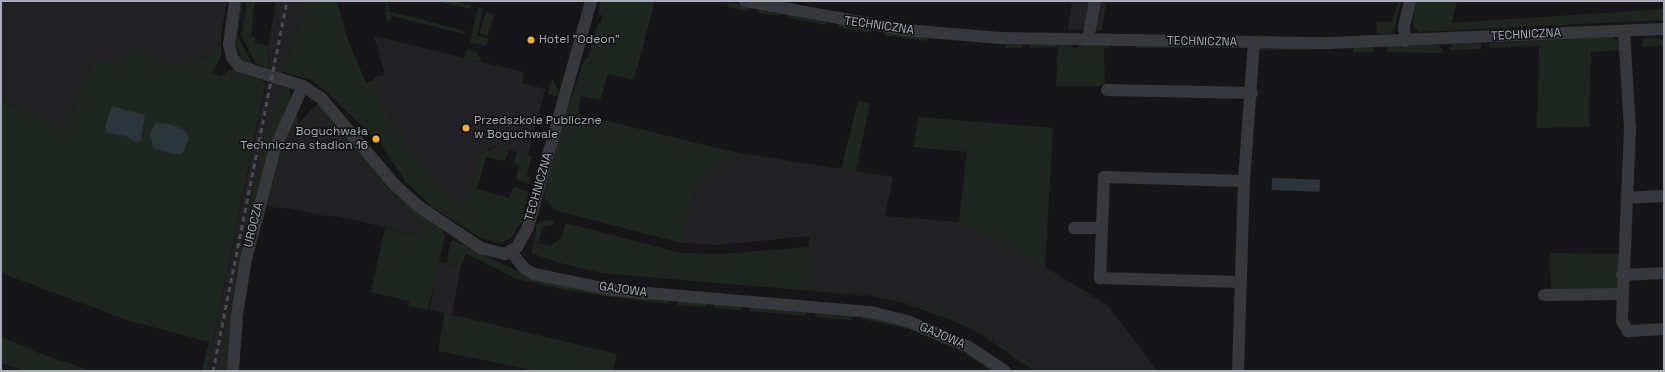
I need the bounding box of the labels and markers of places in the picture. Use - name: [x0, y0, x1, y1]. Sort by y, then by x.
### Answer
- place label: Hotel "Odeon": [539, 33, 620, 47]
- marker: Hotel "Odeon": [526, 35, 536, 45]
- place label: Przedszkole Publiczne w Boguchwale: [474, 114, 602, 142]
- marker: Przedszkole Publiczne w Boguchwale: [461, 123, 471, 133]
- place label: Boguchwała Techniczna stadion 16: [240, 125, 368, 153]
- marker: Boguchwała Techniczna stadion 16: [371, 134, 381, 144]

